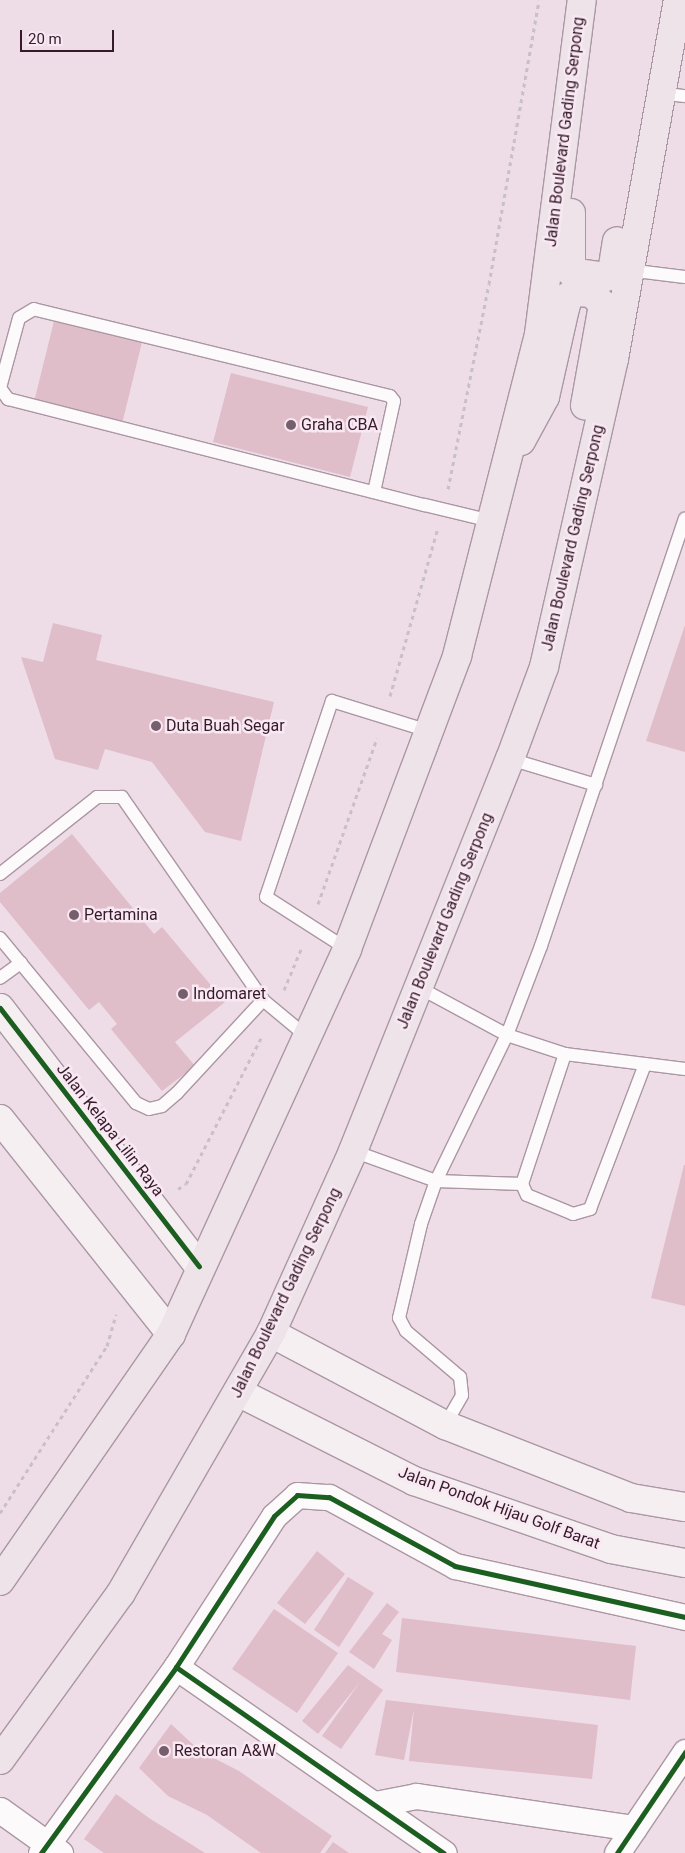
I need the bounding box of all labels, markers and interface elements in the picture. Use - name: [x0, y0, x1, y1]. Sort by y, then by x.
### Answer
- street label: Jalan Boulevard Gading Serpong: [541, 16, 589, 248]
- scale bar: [22, 20, 116, 52]
- text: 20 m: [28, 30, 62, 48]
- place label: Graha CBA: [301, 415, 378, 435]
- marker: Graha CBA: [285, 419, 297, 431]
- street label: Jalan Boulevard Gading Serpong: [538, 423, 608, 653]
- place label: Duta Buah Segar: [166, 716, 285, 736]
- marker: Duta Buah Segar: [150, 720, 162, 732]
- street label: Jalan Boulevard Gading Serpong: [393, 810, 497, 1032]
- place label: Pertamina: [84, 905, 158, 925]
- marker: Pertamina: [68, 909, 80, 921]
- place label: Indomaret: [193, 984, 266, 1004]
- marker: Indomaret: [177, 988, 189, 1000]
- street label: Jalan Kelapa Lilin Raya: [52, 1060, 168, 1200]
- street label: Jalan Boulevard Gading Serpong: [227, 1185, 345, 1401]
- street label: Jalan Pondok Hijau Golf Barat: [396, 1463, 602, 1553]
- place label: Restoran A&W: [174, 1741, 276, 1761]
- marker: Restoran A&W: [158, 1745, 170, 1757]

